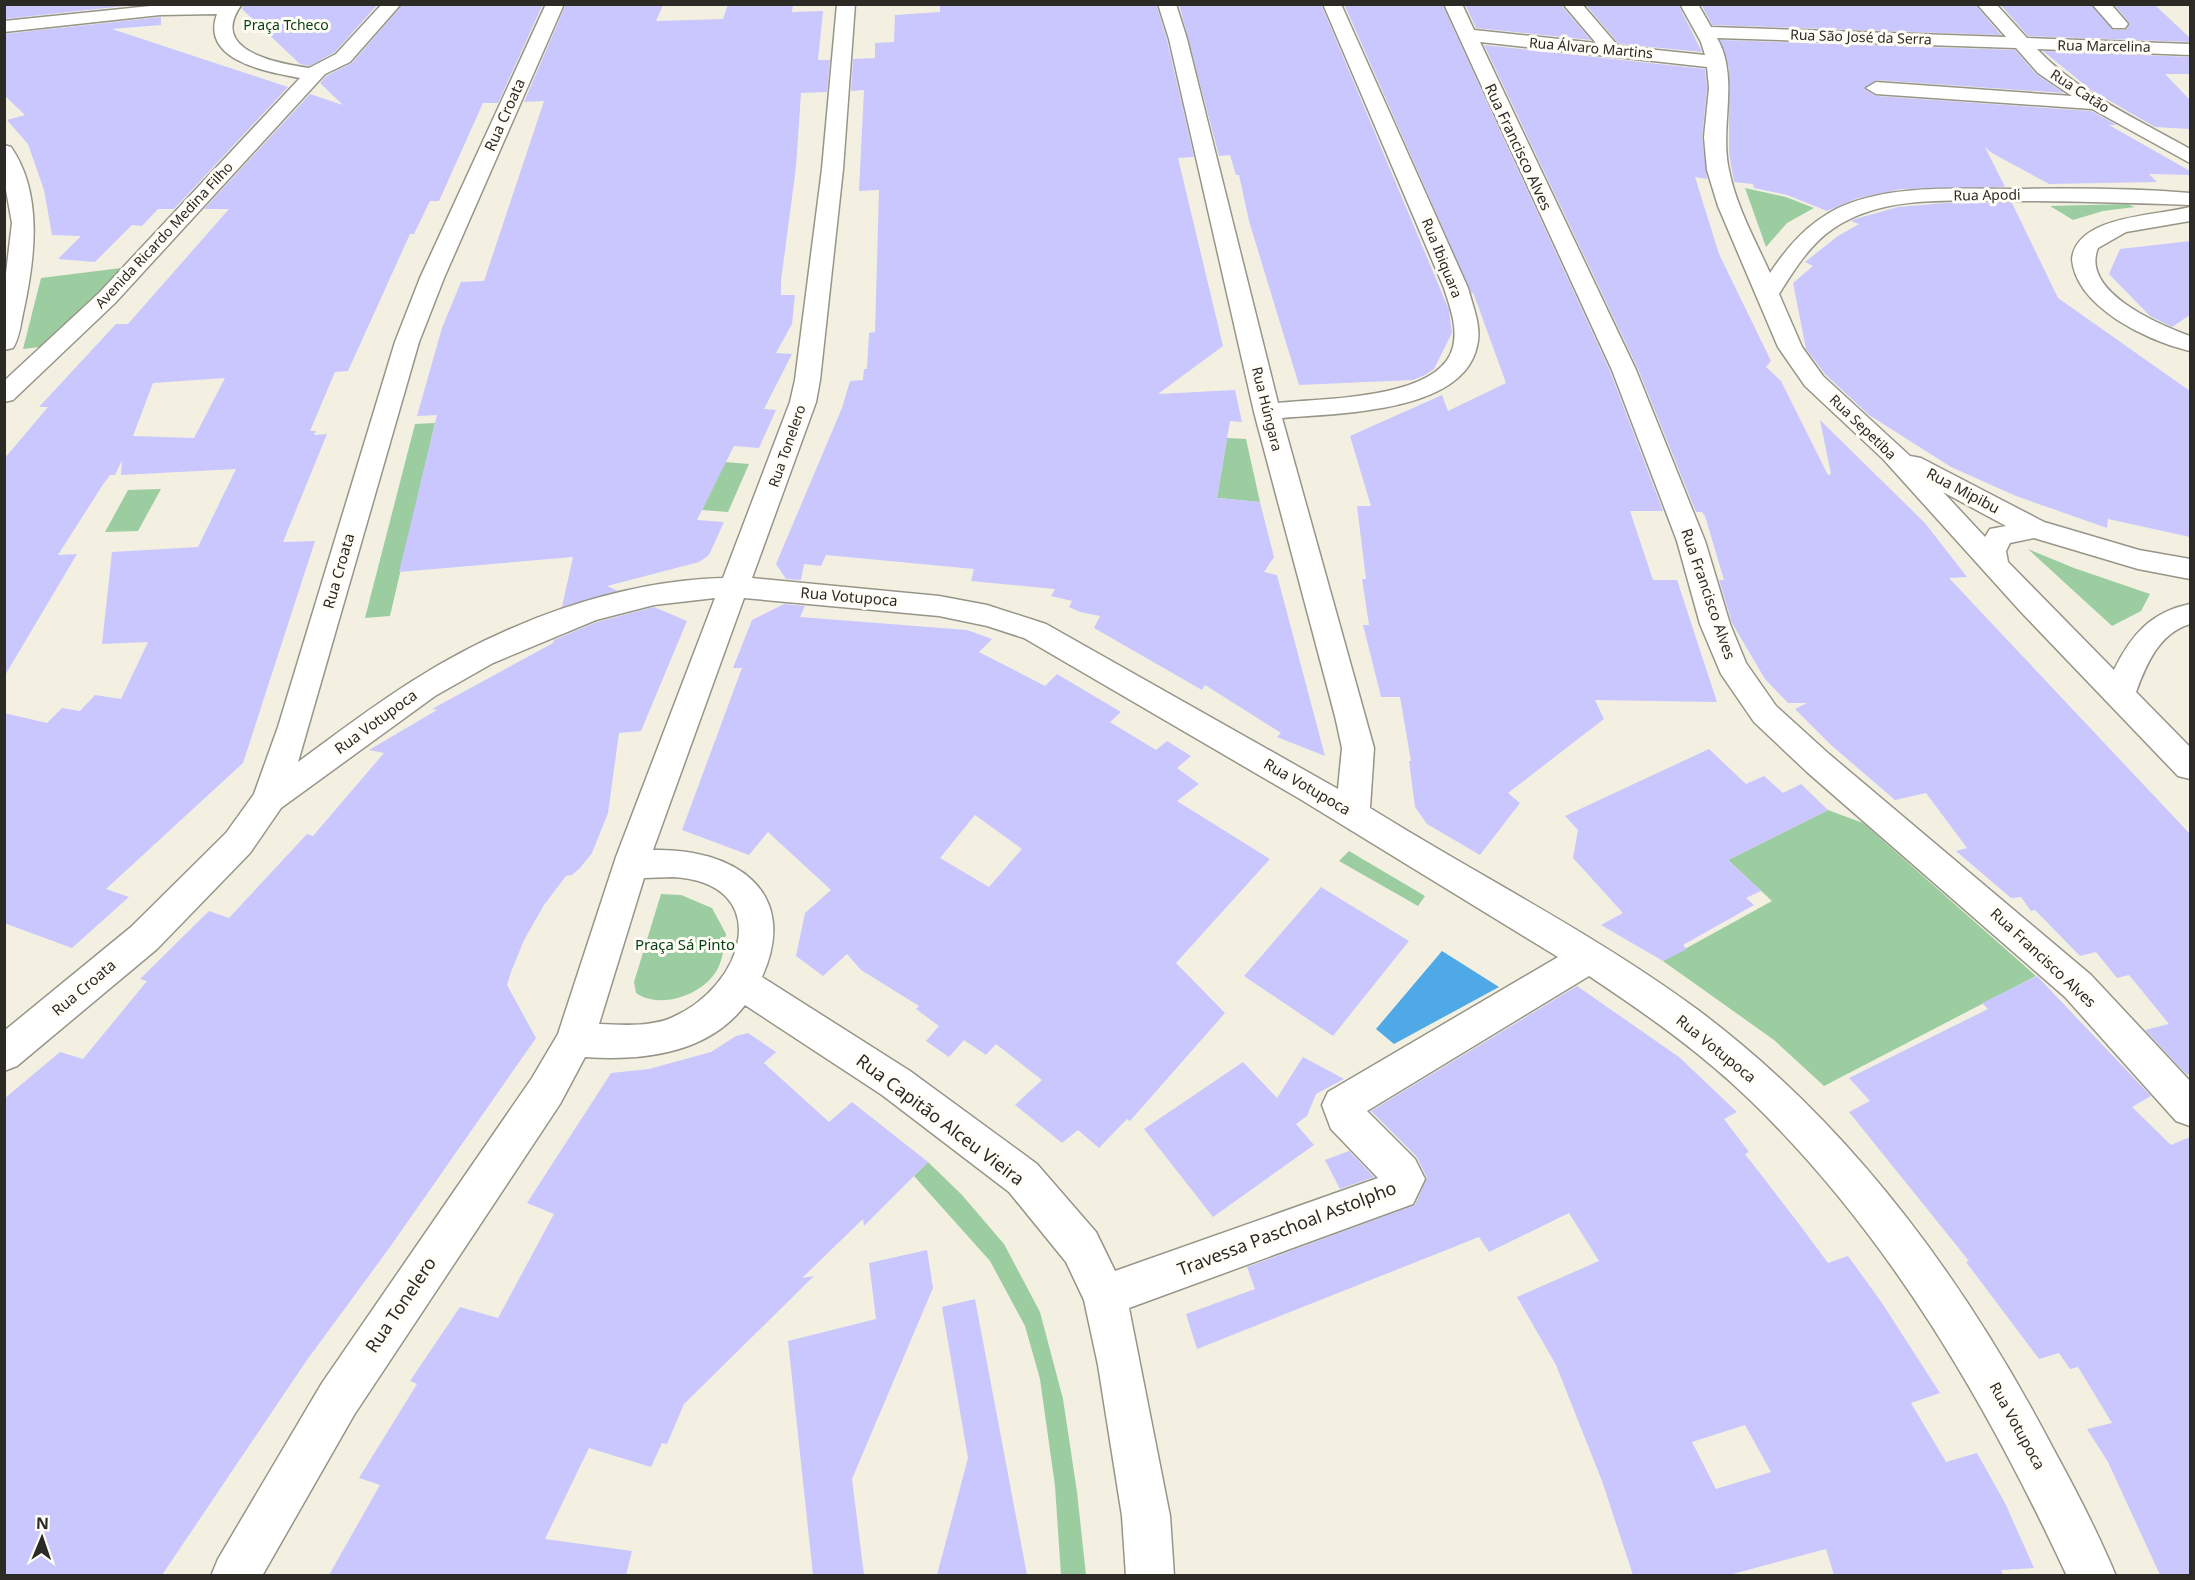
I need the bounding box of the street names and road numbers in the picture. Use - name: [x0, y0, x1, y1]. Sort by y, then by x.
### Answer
- street label: Rua São José da Serra: [1790, 25, 1932, 48]
- street label: Rua Álvaro Martins: [1528, 33, 1654, 62]
- street label: Rua Marcelina: [2057, 35, 2151, 56]
- street label: Rua Catão: [2047, 64, 2114, 117]
- street label: Rua Croata: [479, 75, 529, 154]
- street label: Rua Francisco Alves: [1481, 80, 1557, 213]
- street label: Avenida Ricardo Medina Filho: [91, 157, 237, 312]
- street label: Rua Apodi: [1953, 184, 2021, 205]
- street label: Rua Ibiquara: [1418, 215, 1467, 300]
- street label: Rua Húngara: [1248, 365, 1287, 453]
- street label: Rua Sepetiba: [1826, 390, 1901, 463]
- street label: Rua Tonelero: [764, 402, 810, 490]
- street label: Rua Mipibu: [1923, 463, 2003, 518]
- street label: Rua Francisco Alves: [1677, 525, 1741, 662]
- street label: Rua Croata: [318, 531, 358, 611]
- street label: Rua Votupoca: [800, 582, 898, 610]
- street label: Rua Votupoca: [330, 685, 421, 758]
- street label: Rua Votupoca: [1260, 753, 1355, 819]
- street label: Rua Francisco Alves: [1987, 903, 2101, 1011]
- street label: Rua Croata: [47, 955, 120, 1020]
- street label: Rua Votupoca: [1673, 1010, 1761, 1087]
- street label: Rua Capitão Alceu Vieira: [852, 1048, 1030, 1190]
- street label: Travessa Paschoal Astolpho: [1174, 1175, 1399, 1281]
- street label: Rua Tonelero: [359, 1252, 441, 1357]
- street label: Rua Votupoca: [1986, 1378, 2050, 1473]

